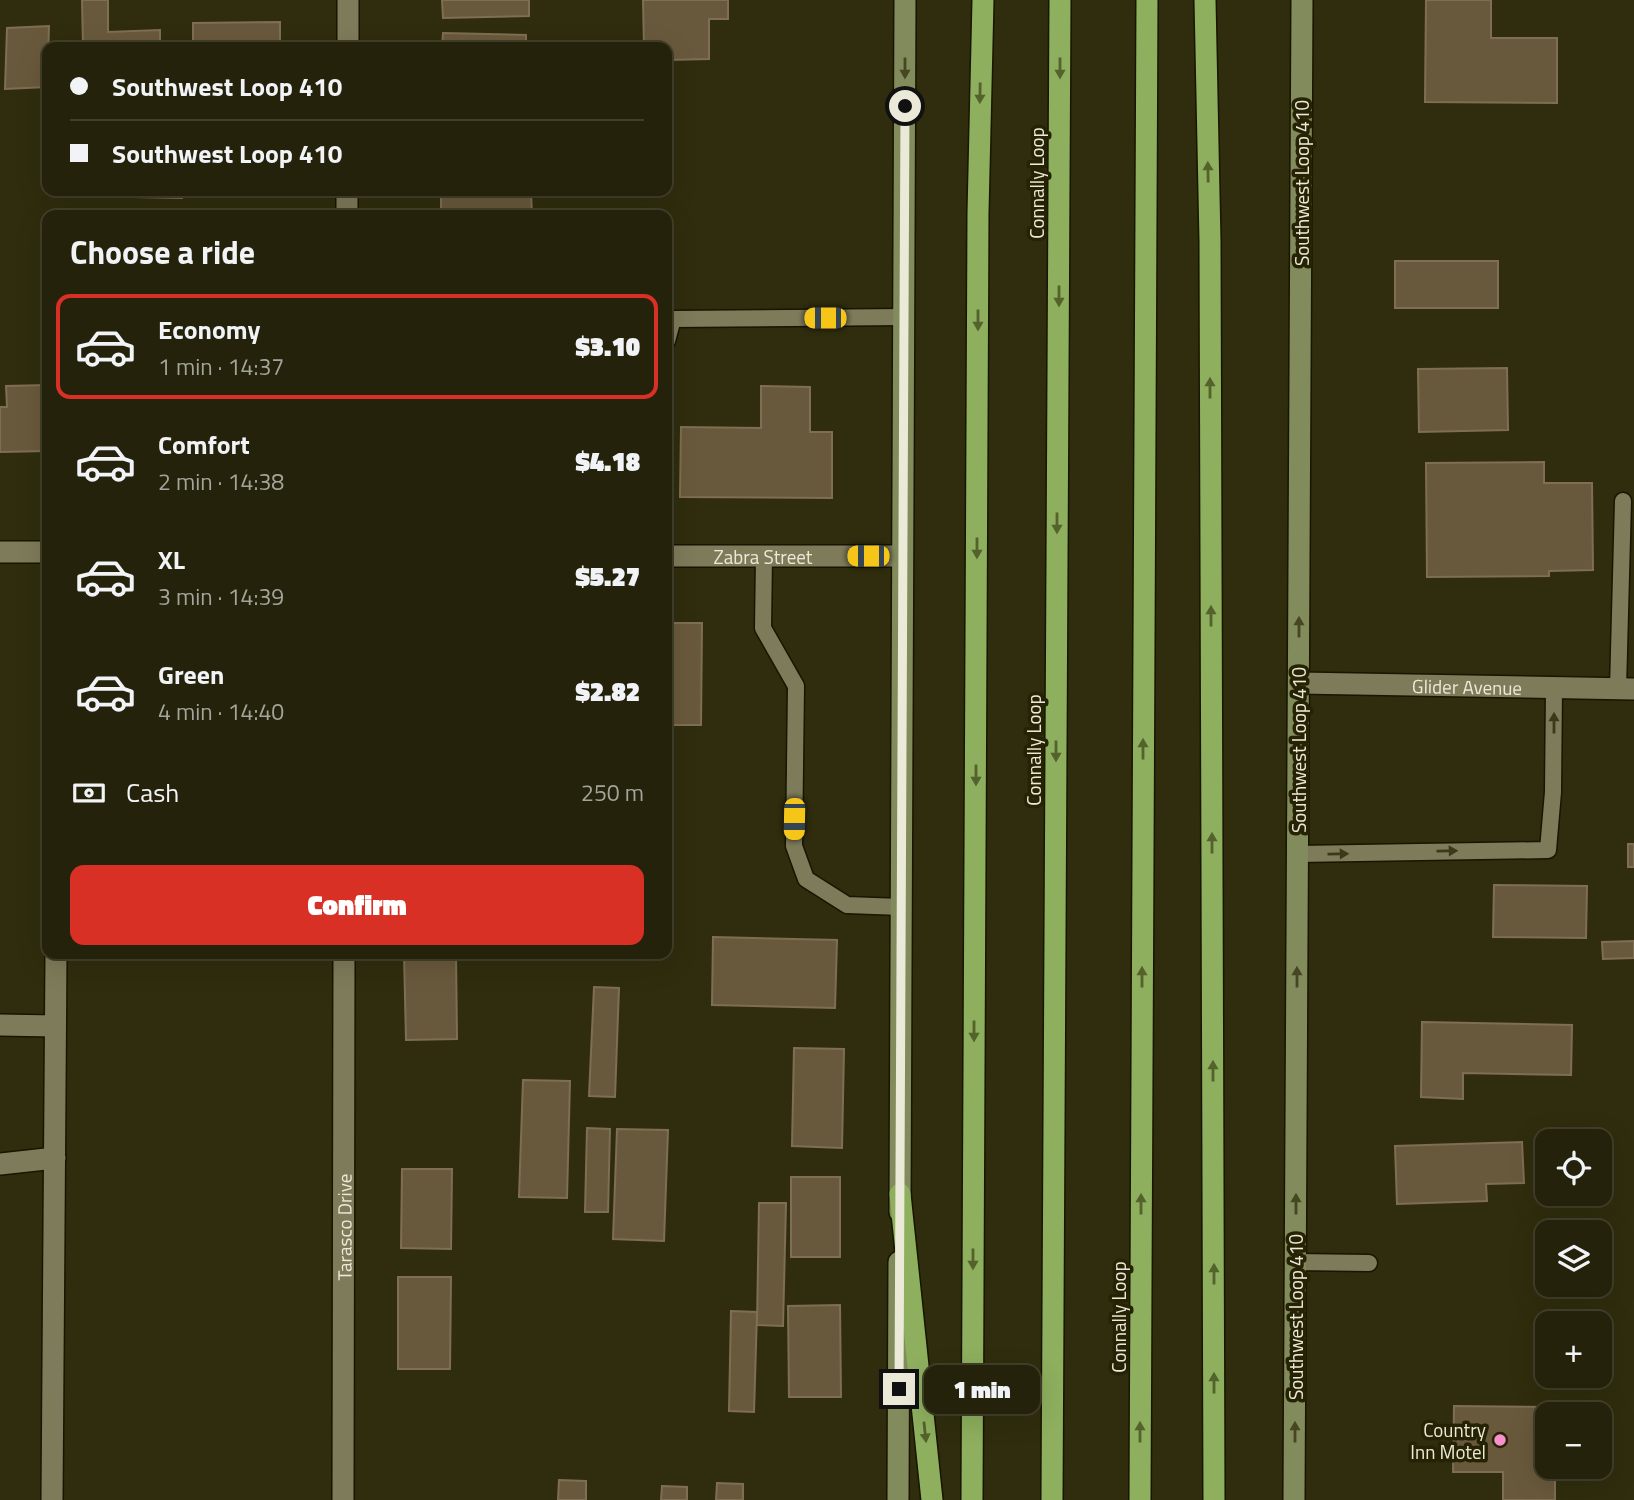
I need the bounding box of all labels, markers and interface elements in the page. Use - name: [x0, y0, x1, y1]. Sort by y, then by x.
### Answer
- one-way arrow: [899, 57, 911, 79]
- one-way arrow: [1054, 57, 1066, 79]
- text: Southwest Loop 410: [112, 67, 342, 106]
- one-way arrow: [974, 82, 986, 104]
- route start: [889, 90, 921, 122]
- street label: Southwest Loop 410: [1287, 100, 1316, 266]
- street label: Connally Loop: [1022, 127, 1051, 239]
- text: Southwest Loop 410: [112, 134, 342, 173]
- one-way arrow: [1203, 161, 1214, 183]
- text: Choose a ride: [70, 228, 255, 276]
- one-way arrow: [1053, 285, 1064, 307]
- car: [805, 308, 847, 329]
- one-way arrow: [972, 309, 984, 331]
- text: Economy: [158, 310, 260, 349]
- icon: car: [74, 315, 137, 378]
- text: $3.10: [575, 327, 640, 366]
- text: 1 min · 14:37: [158, 349, 284, 384]
- one-way arrow: [1205, 377, 1216, 399]
- text: Comfort: [158, 425, 250, 464]
- icon: car: [74, 430, 137, 493]
- text: $4.18: [575, 442, 640, 481]
- text: 2 min · 14:38: [158, 464, 284, 499]
- one-way arrow: [1051, 512, 1063, 534]
- one-way arrow: [971, 537, 983, 559]
- text: XL: [158, 540, 185, 579]
- street label: Zabra Street: [713, 542, 813, 571]
- icon: car: [74, 545, 137, 608]
- car: [848, 546, 890, 567]
- text: $5.27: [575, 557, 640, 596]
- text: 3 min · 14:39: [158, 579, 284, 614]
- one-way arrow: [1205, 604, 1217, 626]
- one-way arrow: [1293, 616, 1305, 638]
- text: Green: [158, 655, 224, 694]
- icon: car: [74, 660, 137, 723]
- street label: Southwest Loop 410: [1284, 667, 1313, 833]
- street label: Glider Avenue: [1412, 671, 1522, 701]
- text: $2.82: [575, 672, 640, 711]
- text: 4 min · 14:40: [158, 694, 284, 729]
- street label: Connally Loop: [1019, 694, 1048, 806]
- one-way arrow: [1548, 711, 1560, 733]
- one-way arrow: [1137, 738, 1149, 760]
- one-way arrow: [1050, 740, 1062, 762]
- one-way arrow: [970, 764, 981, 786]
- text: Cash: [126, 773, 179, 812]
- icon: cash: [70, 774, 108, 812]
- text: 250 m: [581, 775, 644, 810]
- car: [784, 798, 805, 840]
- one-way arrow: [1206, 832, 1218, 854]
- one-way arrow: [1436, 845, 1458, 857]
- one-way arrow: [1328, 848, 1350, 860]
- button: Confirm: [70, 865, 644, 945]
- one-way arrow: [1136, 966, 1148, 988]
- one-way arrow: [1291, 966, 1303, 988]
- one-way arrow: [968, 1021, 980, 1043]
- one-way arrow: [1207, 1059, 1219, 1081]
- map controls: [1535, 1129, 1612, 1479]
- button: locate: [1535, 1129, 1612, 1206]
- street label: Tarasco Drive: [329, 1174, 358, 1280]
- one-way arrow: [1135, 1193, 1147, 1215]
- one-way arrow: [1290, 1193, 1302, 1215]
- button: layers: [1535, 1220, 1612, 1297]
- street label: Southwest Loop 410: [1281, 1234, 1310, 1400]
- one-way arrow: [967, 1248, 979, 1270]
- street label: Connally Loop: [1104, 1261, 1133, 1373]
- one-way arrow: [1208, 1263, 1220, 1285]
- button: +: [1535, 1311, 1612, 1388]
- callout: 1 min: [923, 1364, 1039, 1414]
- text: 1 min: [953, 1372, 1011, 1407]
- one-way arrow: [1208, 1372, 1220, 1394]
- route end: [883, 1373, 915, 1405]
- button: −: [1535, 1402, 1612, 1479]
- place label: Country Inn Motel: [1410, 1415, 1486, 1466]
- one-way arrow: [920, 1421, 931, 1443]
- one-way arrow: [1134, 1421, 1146, 1443]
- one-way arrow: [1289, 1421, 1301, 1443]
- marker: Country Inn Motel: [1492, 1432, 1508, 1448]

